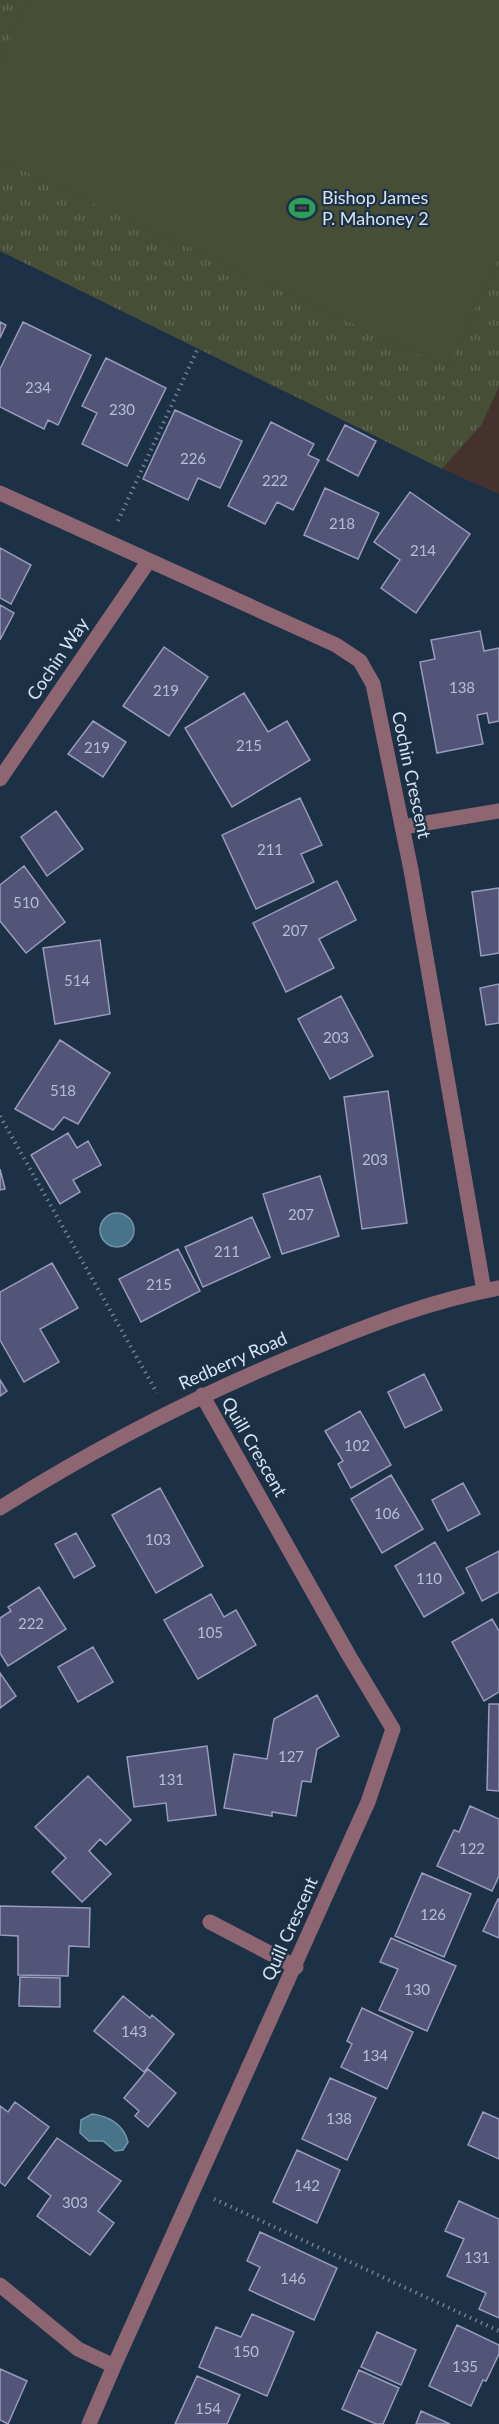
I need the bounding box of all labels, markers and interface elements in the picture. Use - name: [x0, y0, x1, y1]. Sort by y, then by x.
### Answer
- place label: Bishop James P. Mahoney 2: [322, 186, 429, 229]
- sports icon: Bishop James P. Mahoney 2: [287, 193, 317, 223]
- house number: 234: [25, 378, 51, 396]
- house number: 230: [109, 400, 135, 418]
- house number: 226: [180, 449, 206, 467]
- house number: 222: [262, 471, 288, 489]
- house number: 218: [329, 514, 355, 532]
- house number: 214: [410, 541, 436, 559]
- street label: Cochin Way: [21, 612, 93, 704]
- house number: 138: [449, 678, 475, 696]
- house number: 219: [153, 681, 179, 699]
- street label: Cochin Crescent: [388, 709, 436, 841]
- house number: 215: [236, 736, 262, 754]
- house number: 219: [84, 738, 110, 756]
- house number: 211: [257, 840, 283, 858]
- house number: 510: [13, 893, 39, 911]
- house number: 207: [282, 921, 308, 939]
- house number: 514: [64, 971, 90, 989]
- house number: 203: [323, 1028, 349, 1046]
- house number: 518: [50, 1081, 76, 1099]
- house number: 203: [362, 1150, 388, 1168]
- house number: 207: [288, 1205, 314, 1223]
- house number: 211: [214, 1242, 240, 1260]
- house number: 215: [146, 1275, 172, 1293]
- street label: Redberry Road: [175, 1326, 290, 1394]
- street label: Quill Crescent: [217, 1393, 293, 1501]
- house number: 102: [344, 1436, 370, 1454]
- house number: 106: [374, 1504, 400, 1522]
- house number: 103: [145, 1530, 171, 1548]
- house number: 110: [416, 1569, 442, 1587]
- house number: 222: [18, 1614, 44, 1632]
- house number: 105: [197, 1623, 223, 1641]
- house number: 127: [278, 1747, 304, 1765]
- house number: 131: [158, 1770, 184, 1788]
- house number: 122: [459, 1839, 485, 1857]
- street label: Quill Crescent: [256, 1873, 322, 1984]
- house number: 126: [420, 1905, 446, 1923]
- house number: 130: [404, 1980, 430, 1998]
- house number: 143: [121, 2022, 147, 2040]
- house number: 134: [362, 2046, 388, 2064]
- house number: 138: [326, 2109, 352, 2127]
- house number: 142: [294, 2176, 320, 2194]
- house number: 303: [62, 2193, 88, 2211]
- house number: 131: [464, 2248, 490, 2266]
- house number: 146: [280, 2269, 306, 2287]
- house number: 150: [233, 2342, 259, 2360]
- house number: 135: [452, 2357, 478, 2375]
- house number: 154: [195, 2399, 221, 2417]

